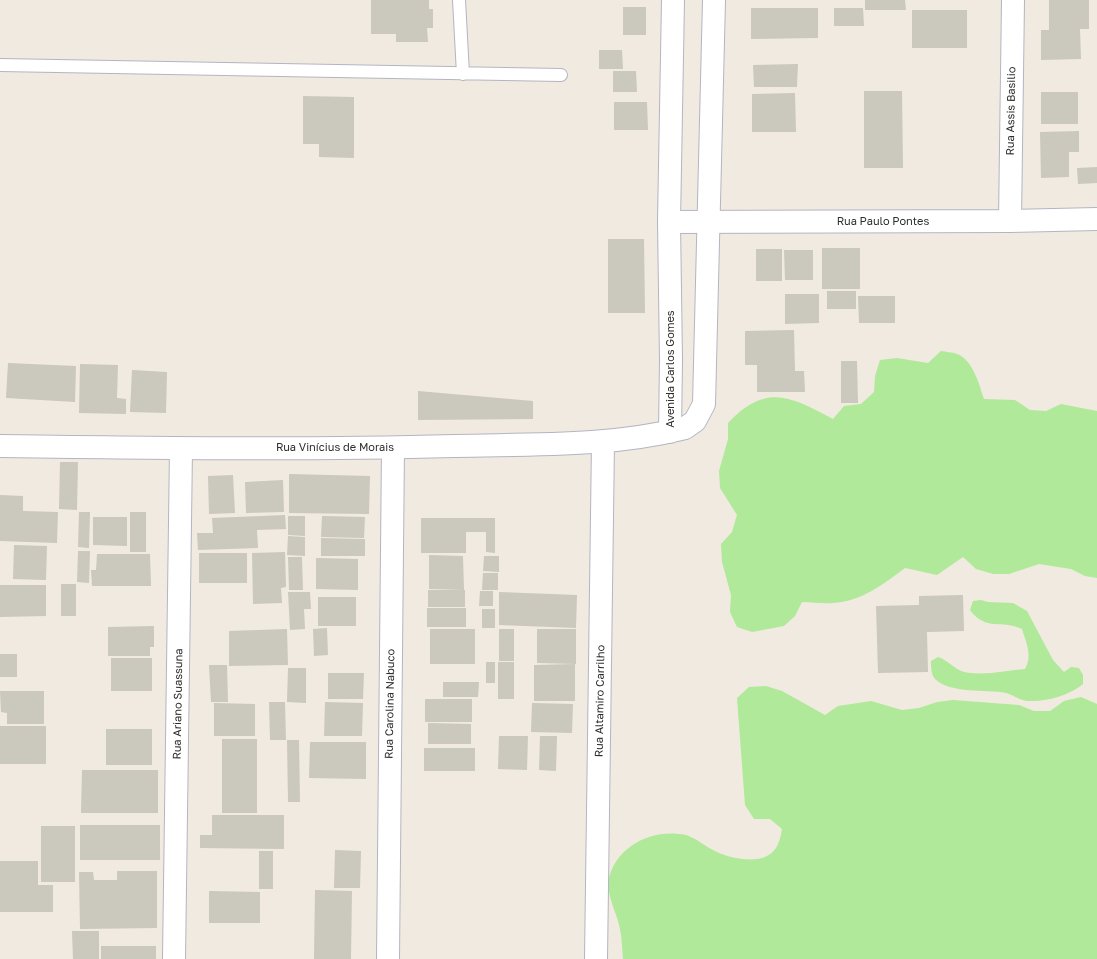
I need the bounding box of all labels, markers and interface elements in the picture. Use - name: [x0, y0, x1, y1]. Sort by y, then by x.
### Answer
- street label: Rua Assis Basilio: [1004, 66, 1018, 156]
- street label: Rua Paulo Pontes: [837, 215, 929, 229]
- street label: Avenida Carlos Gomes: [664, 310, 678, 428]
- street label: Rua Vinícius de Morais: [276, 441, 394, 455]
- street label: Rua Altamiro Carrilho: [592, 645, 608, 757]
- street label: Rua Ariano Suassuna: [170, 648, 186, 760]
- street label: Rua Carolina Nabuco: [382, 649, 398, 759]

